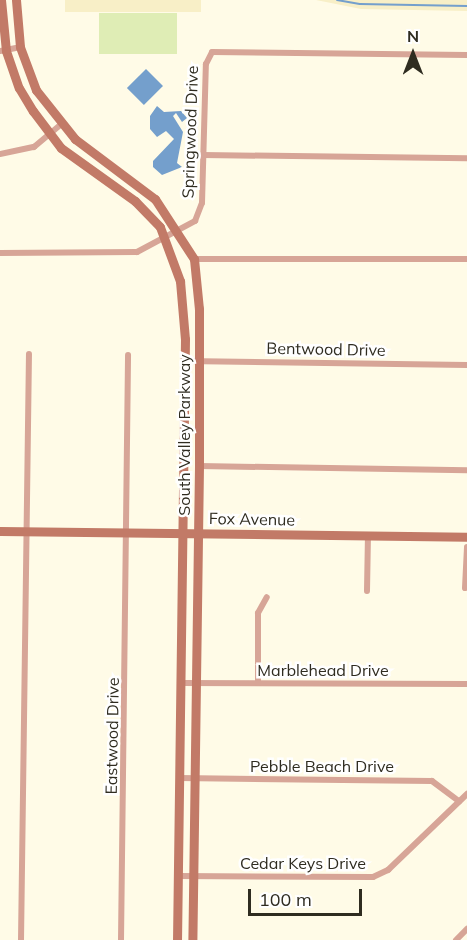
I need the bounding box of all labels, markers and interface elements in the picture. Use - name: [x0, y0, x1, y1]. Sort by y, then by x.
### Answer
- north arrow: [383, 24, 443, 84]
- text: N: [407, 26, 419, 46]
- street label: Springwood Drive: [178, 65, 202, 199]
- street label: Bentwood Drive: [266, 338, 386, 360]
- street label: South Valley Parkway: [174, 354, 194, 516]
- street label: Fox Avenue: [209, 509, 295, 529]
- street label: Marblehead Drive: [257, 660, 389, 680]
- street label: Eastwood Drive: [101, 677, 123, 795]
- street label: Pebble Beach Drive: [250, 756, 394, 776]
- street label: Cedar Keys Drive: [240, 853, 366, 873]
- scale bar: [251, 877, 365, 915]
- text: 100 m: [259, 888, 312, 911]

